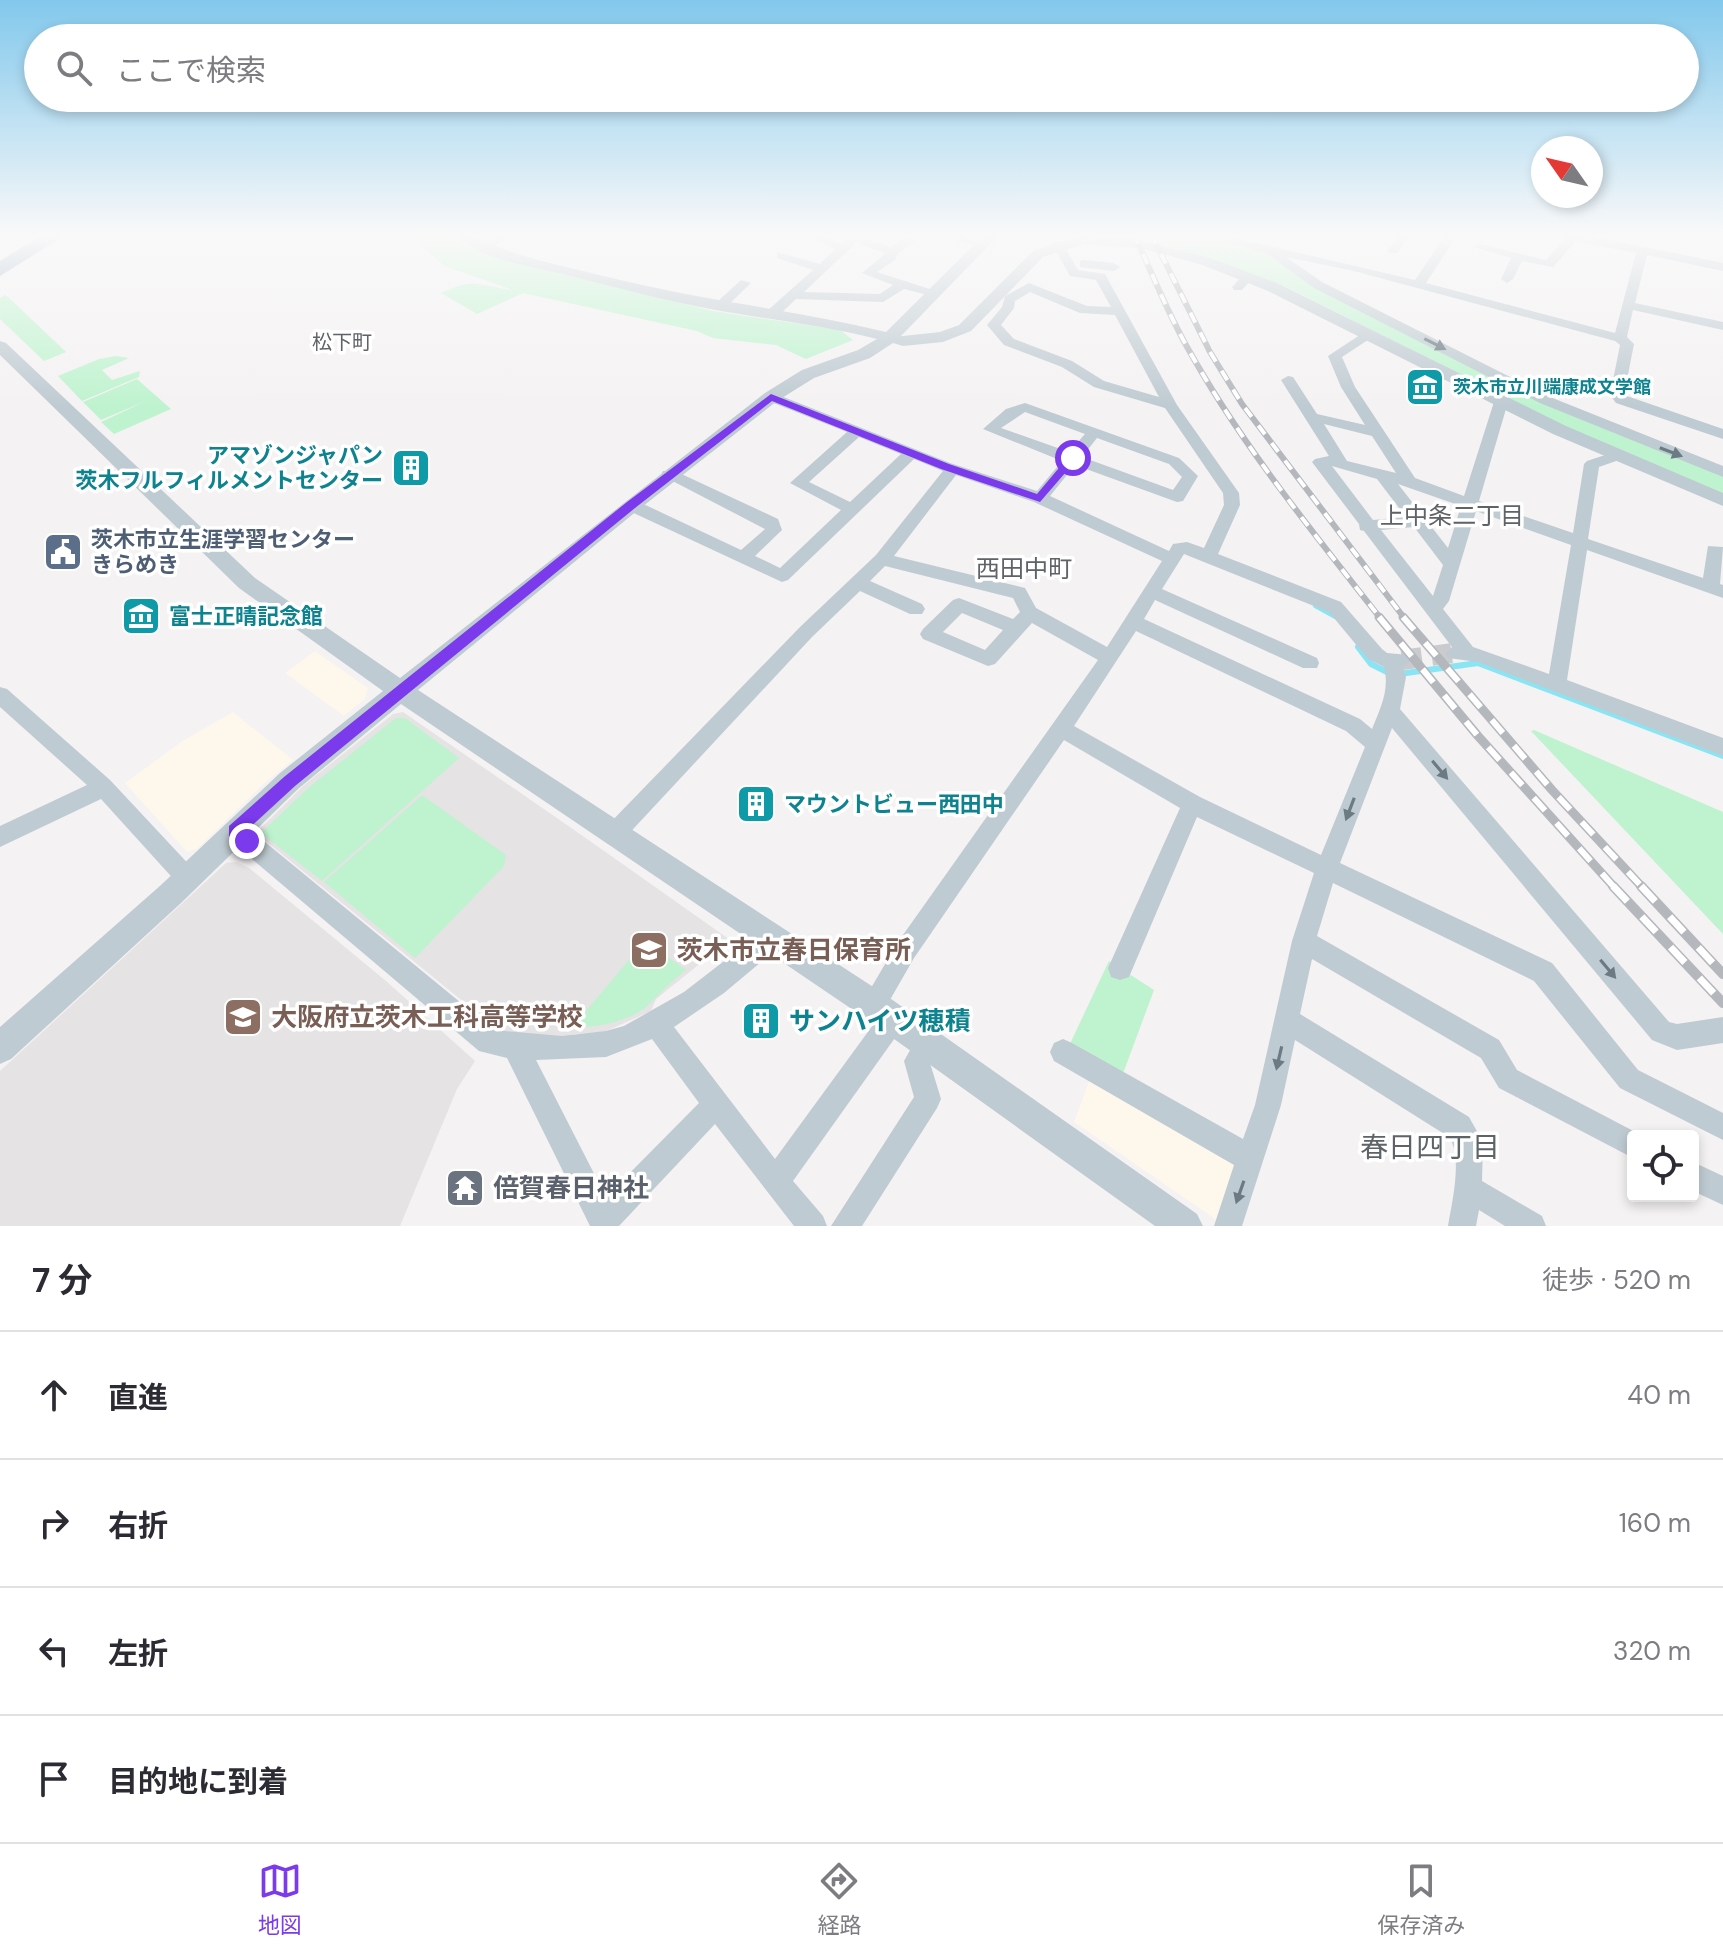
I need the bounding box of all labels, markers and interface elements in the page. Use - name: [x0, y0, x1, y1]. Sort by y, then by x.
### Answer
- search box: [24, 24, 1699, 112]
- icon: search: [52, 46, 96, 90]
- text: ここで検索: [116, 51, 266, 90]
- north arrow: [1531, 136, 1603, 208]
- district label: 松下町: [312, 329, 372, 355]
- one-way arrow: [1424, 337, 1447, 351]
- museum icon: 茨木市立川端康成文学館: [1404, 366, 1446, 408]
- place label: 茨木市立川端康成文学館: [1453, 375, 1651, 399]
- route start: [1055, 440, 1091, 476]
- place label: アマゾンジャパン 茨木フルフィルメントセンター: [75, 441, 383, 495]
- building icon: アマゾンジャパン 茨木フルフィルメントセンター: [390, 447, 432, 489]
- one-way arrow: [1659, 447, 1683, 459]
- district label: 上中条二丁目: [1380, 500, 1524, 531]
- place label: 茨木市立生涯学習センター きらめき: [91, 525, 355, 579]
- public building icon: 茨木市立生涯学習センター きらめき: [42, 531, 84, 573]
- district label: 西田中町: [976, 553, 1072, 584]
- museum icon: 富士正晴記念館: [120, 595, 162, 637]
- place label: 富士正晴記念館: [169, 602, 323, 631]
- one-way arrow: [1431, 760, 1448, 780]
- building icon: マウントビュー西田中: [735, 783, 777, 825]
- place label: マウントビュー西田中: [784, 790, 1004, 819]
- one-way arrow: [1343, 797, 1356, 821]
- route end: [229, 823, 265, 859]
- school or university icon: 茨木市立春日保育所: [628, 929, 670, 971]
- place label: 茨木市立春日保育所: [677, 933, 911, 967]
- one-way arrow: [1599, 958, 1616, 978]
- school or university icon: 大阪府立茨木工科高等学校: [222, 996, 264, 1038]
- place label: 大阪府立茨木工科高等学校: [271, 1000, 583, 1034]
- building icon: サンハイツ穂積: [740, 1000, 782, 1042]
- place label: サンハイツ穂積: [789, 1004, 970, 1038]
- one-way arrow: [1272, 1046, 1285, 1071]
- district label: 春日四丁目: [1360, 1129, 1500, 1166]
- map controls: [1627, 1130, 1699, 1202]
- button: locate: [1627, 1130, 1699, 1202]
- temple icon: 倍賀春日神社: [444, 1167, 486, 1209]
- place label: 倍賀春日神社: [493, 1171, 649, 1205]
- one-way arrow: [1233, 1181, 1245, 1205]
- text: 7 分: [32, 1258, 92, 1303]
- text: 徒歩 · 520 m: [1542, 1263, 1691, 1297]
- icon: ahead: [32, 1373, 76, 1417]
- text: 直進: [108, 1378, 168, 1417]
- text: 40 m: [1627, 1378, 1691, 1412]
- icon: right: [32, 1501, 76, 1545]
- text: 右折: [108, 1506, 168, 1545]
- text: 160 m: [1619, 1506, 1691, 1540]
- icon: left: [32, 1629, 76, 1673]
- text: 左折: [108, 1634, 168, 1673]
- text: 320 m: [1613, 1634, 1691, 1668]
- icon: arrive: [32, 1757, 76, 1801]
- text: 目的地に到着: [108, 1762, 288, 1801]
- tab: 地図: [258, 1859, 302, 1940]
- tab: 経路: [817, 1859, 861, 1940]
- tab: 保存済み: [1377, 1859, 1465, 1940]

